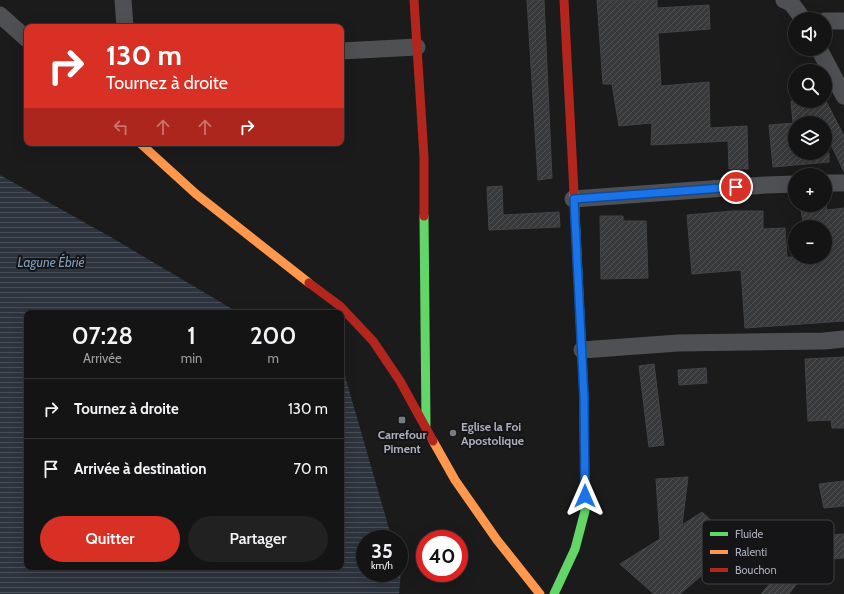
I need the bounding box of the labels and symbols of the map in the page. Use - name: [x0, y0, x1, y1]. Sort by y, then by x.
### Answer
- pin: [719, 170, 753, 204]
- water label: Lagune Ébrié: [18, 253, 85, 270]
- marker: Carrefour Piment: [397, 415, 407, 425]
- place label: Eglise la Foi Apostolique: [461, 419, 524, 448]
- place label: Carrefour Piment: [378, 427, 426, 456]
- marker: Eglise la Foi Apostolique: [448, 428, 458, 438]
- position arrow: [564, 475, 606, 517]
- legend: [702, 520, 834, 584]
- text: Fluide: [735, 527, 764, 541]
- speed limit sign: 40: [416, 530, 468, 582]
- text: Ralenti: [735, 545, 767, 559]
- text: Bouchon: [735, 563, 777, 577]

